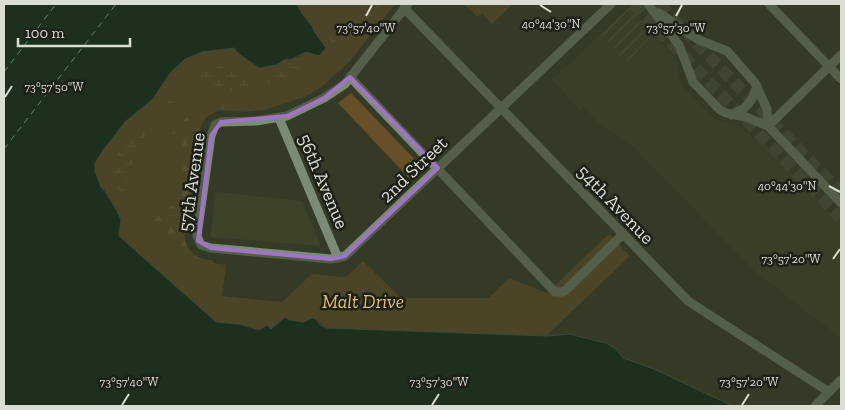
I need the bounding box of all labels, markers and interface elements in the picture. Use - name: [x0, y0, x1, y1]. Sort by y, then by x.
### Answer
- scale bar: [18, 15, 130, 47]
- text: 40°44'30"N: [522, 17, 580, 31]
- text: 73°57'40"W: [337, 21, 396, 35]
- text: 73°57'30"W: [647, 21, 706, 35]
- text: 100 m: [25, 24, 64, 42]
- text: 73°57'50"W: [24, 80, 84, 94]
- street label: 56th Avenue: [293, 130, 354, 232]
- street label: 57th Avenue: [173, 131, 210, 233]
- street label: 2nd Street: [375, 131, 452, 207]
- street label: 54th Avenue: [572, 160, 659, 249]
- text: 40°44'30"N: [758, 179, 816, 193]
- text: 73°57'20"W: [761, 252, 821, 266]
- park label: Malt Drive: [322, 290, 404, 313]
- text: 73°57'40"W: [100, 375, 159, 389]
- text: 73°57'30"W: [410, 375, 469, 389]
- text: 73°57'20"W: [719, 375, 779, 389]

